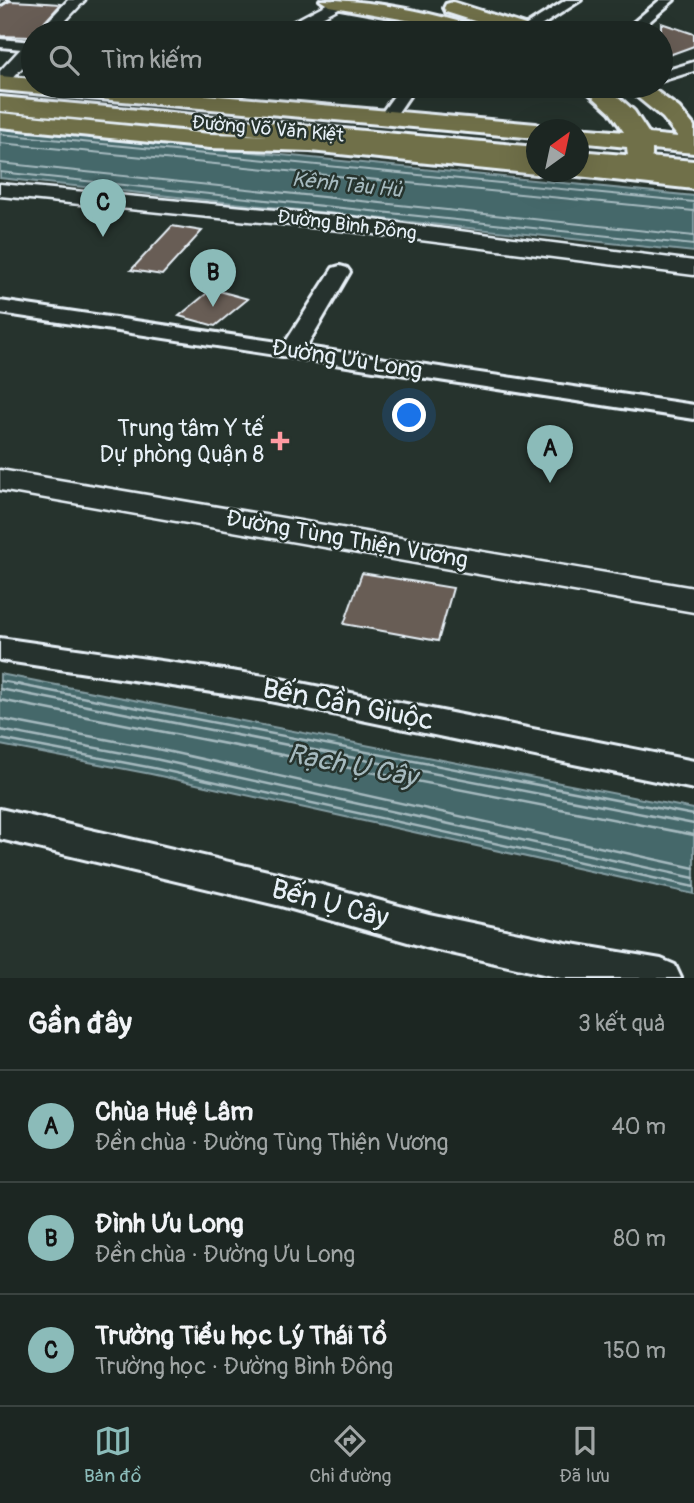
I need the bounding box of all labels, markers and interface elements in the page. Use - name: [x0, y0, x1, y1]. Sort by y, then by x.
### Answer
- search box: [21, 21, 673, 98]
- icon: search: [45, 41, 83, 79]
- text: Tìm kiếm: [101, 44, 202, 76]
- street label: Đường Võ Văn Kiệt: [191, 110, 345, 148]
- north arrow: [526, 119, 589, 182]
- water label: Kênh Tàu Hủ: [291, 166, 405, 204]
- pin: C: [80, 179, 126, 237]
- street label: Đường Bình Đông: [276, 205, 418, 245]
- pin: B: [190, 249, 236, 307]
- street label: Đường Ưu Long: [270, 333, 424, 385]
- your location: [392, 398, 426, 432]
- place label: Trung tâm Y tế Dự phòng Quận 8: [99, 414, 265, 469]
- pin: A: [527, 425, 573, 483]
- marker: Trung tâm Y tế Dự phòng Quận 8: [270, 431, 290, 451]
- street label: Đường Tùng Thiện Vương: [224, 503, 470, 575]
- street label: Bến Cần Giuộc: [260, 670, 437, 739]
- water label: Rạch Ụ Cây: [284, 736, 424, 796]
- street label: Bến Ụ Cây: [268, 872, 392, 936]
- text: Gần đây: [28, 1005, 132, 1042]
- text: 3 kết quả: [578, 1009, 666, 1038]
- text: Chùa Huệ Lâm: [95, 1096, 253, 1128]
- text: A: [44, 1112, 58, 1141]
- text: 40 m: [612, 1112, 666, 1141]
- text: Đền chùa · Đường Tùng Thiện Vương: [95, 1128, 448, 1157]
- text: Đình Ưu Long: [95, 1208, 244, 1240]
- text: B: [44, 1224, 58, 1253]
- text: 80 m: [613, 1224, 666, 1253]
- text: Đền chùa · Đường Ưu Long: [95, 1240, 355, 1269]
- text: Trường Tiểu học Lý Thái Tổ: [95, 1320, 387, 1352]
- text: C: [44, 1336, 58, 1365]
- text: 150 m: [603, 1336, 666, 1365]
- text: Trường học · Đường Bình Đông: [95, 1352, 393, 1381]
- tab: Bản đồ: [84, 1422, 141, 1488]
- tab: Chỉ đường: [309, 1422, 391, 1488]
- tab: Đã lưu: [559, 1422, 610, 1488]

